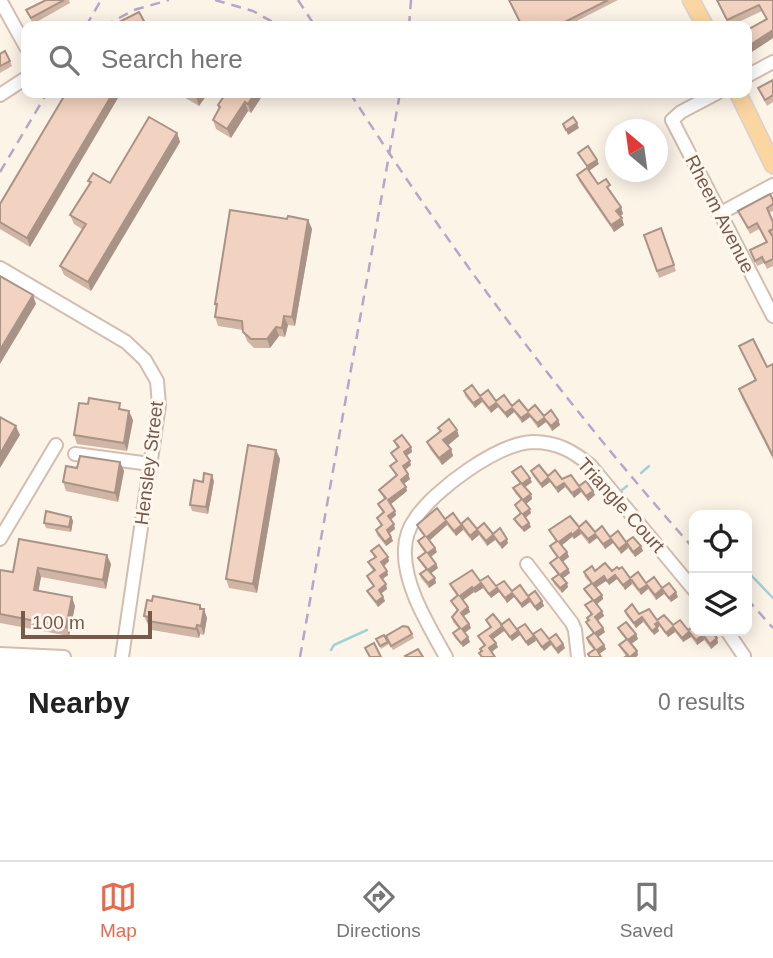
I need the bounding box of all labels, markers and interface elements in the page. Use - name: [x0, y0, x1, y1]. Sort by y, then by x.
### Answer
- search box: [21, 21, 752, 98]
- icon: search: [45, 41, 83, 79]
- text: Search here: [101, 44, 243, 74]
- north arrow: [605, 119, 668, 182]
- street label: Rheem Avenue: [681, 152, 759, 276]
- street label: Hensley Street: [131, 399, 167, 526]
- street label: Triangle Court: [573, 454, 669, 557]
- map controls: [689, 510, 752, 636]
- button: locate: [689, 510, 752, 573]
- button: layers: [689, 573, 752, 636]
- scale bar: [21, 608, 152, 640]
- text: 100 m: [32, 612, 85, 633]
- text: Nearby: [28, 686, 130, 719]
- text: 0 results: [658, 689, 745, 715]
- tab: Map: [99, 878, 137, 942]
- tab: Directions: [336, 878, 421, 942]
- tab: Saved: [620, 878, 674, 942]

